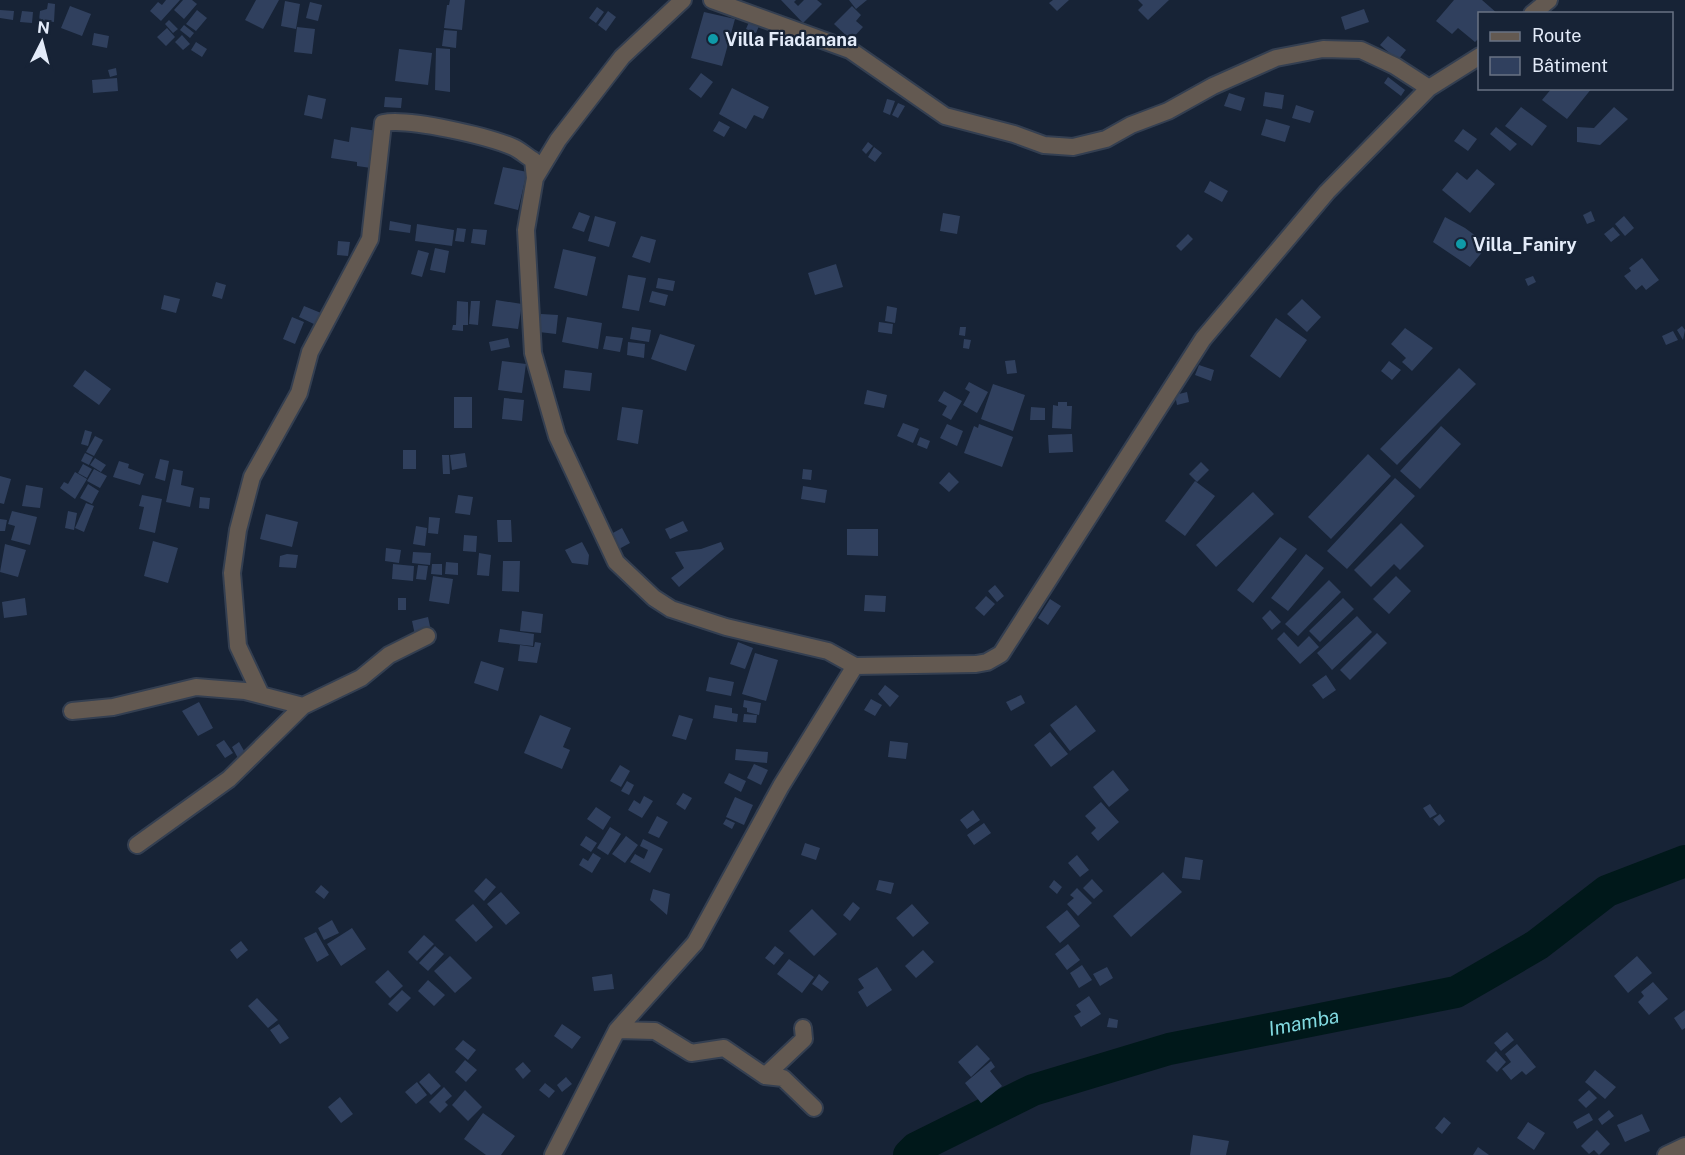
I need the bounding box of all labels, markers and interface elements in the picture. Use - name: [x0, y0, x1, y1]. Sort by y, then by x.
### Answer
- north arrow: [12, 12, 72, 72]
- legend: [1478, 12, 1673, 90]
- text: N: [36, 17, 51, 38]
- text: Route: [1532, 25, 1581, 46]
- place label: Villa Fiadanana: [725, 29, 857, 50]
- marker: Villa Fiadanana: [706, 32, 720, 46]
- text: Bâtiment: [1532, 55, 1608, 76]
- place label: Villa_Faniry: [1473, 234, 1577, 255]
- marker: Villa_Faniry: [1454, 237, 1468, 251]
- water label: Imamba: [1266, 1003, 1341, 1041]

